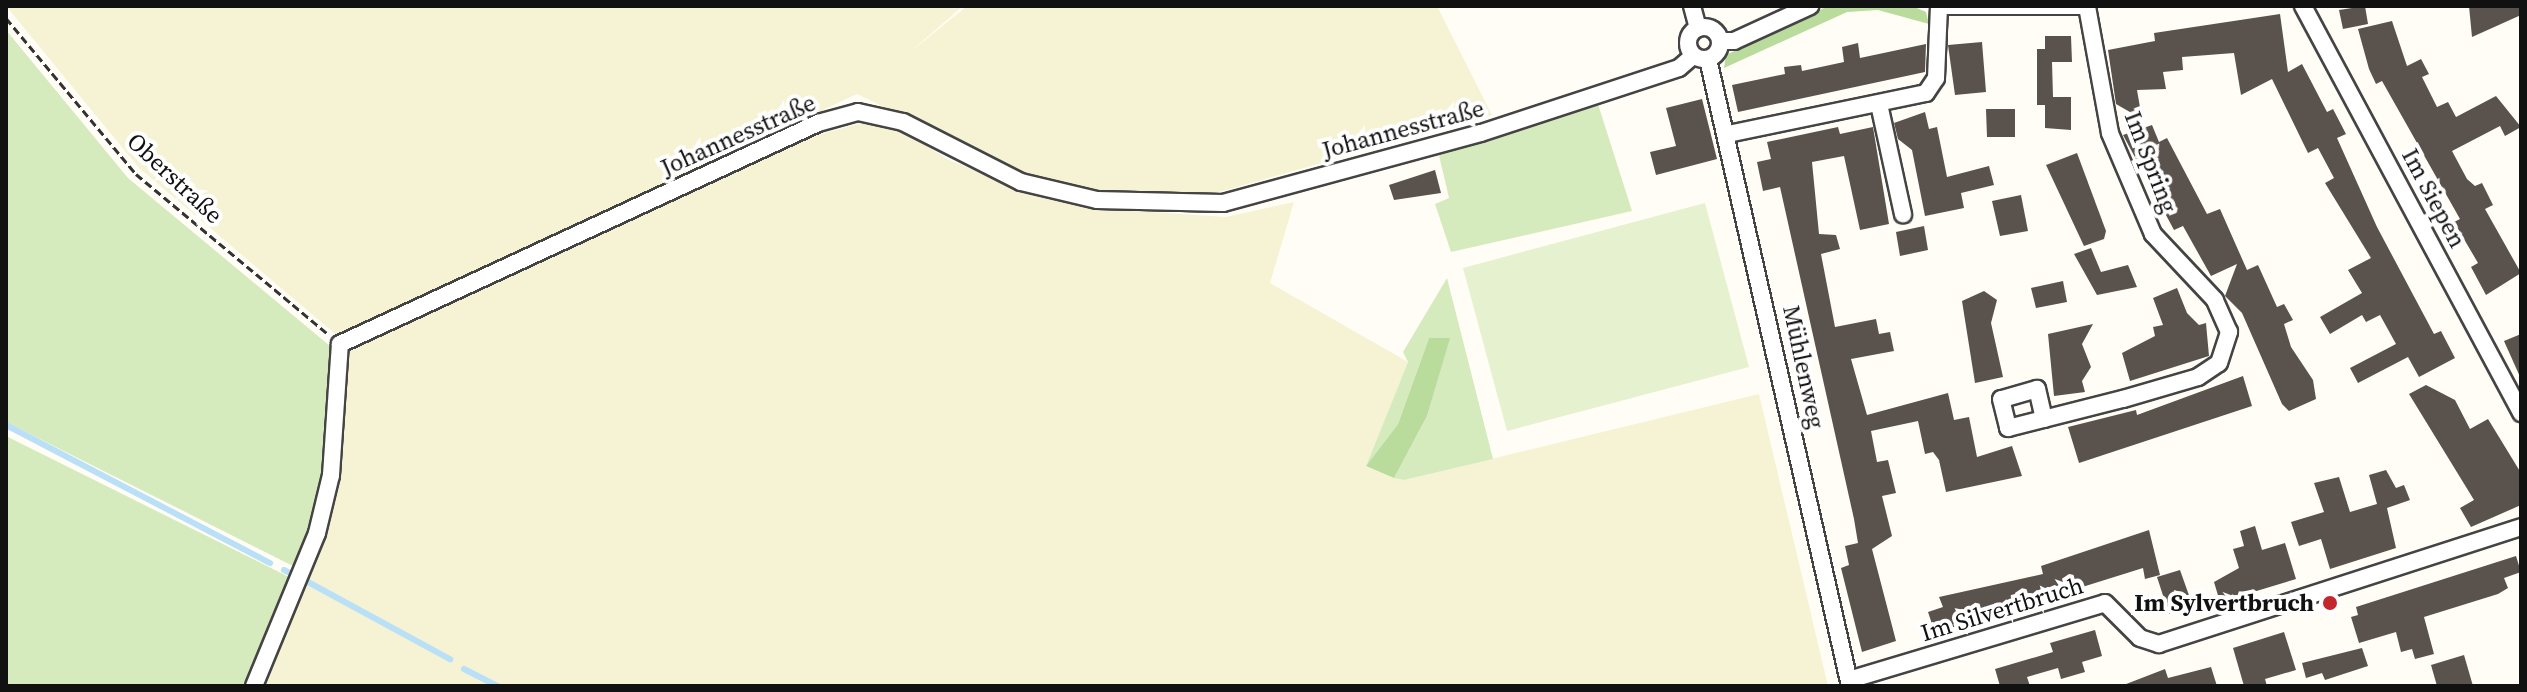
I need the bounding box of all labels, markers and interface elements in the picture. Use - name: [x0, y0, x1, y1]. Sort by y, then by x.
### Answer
- street label: Johannesstraße: [656, 88, 820, 182]
- street label: Johannesstraße: [1319, 94, 1487, 164]
- street label: Im Spring: [2118, 107, 2184, 217]
- street label: Oberstraße: [121, 127, 229, 229]
- street label: Im Siepen: [2396, 143, 2472, 253]
- street label: Mühlenweg: [1777, 303, 1831, 431]
- street label: Im Silvertbruch: [1917, 571, 2087, 647]
- place label: Im Sylvertbruch: [2134, 589, 2314, 617]
- marker: Im Sylvertbruch: [2321, 594, 2339, 612]

